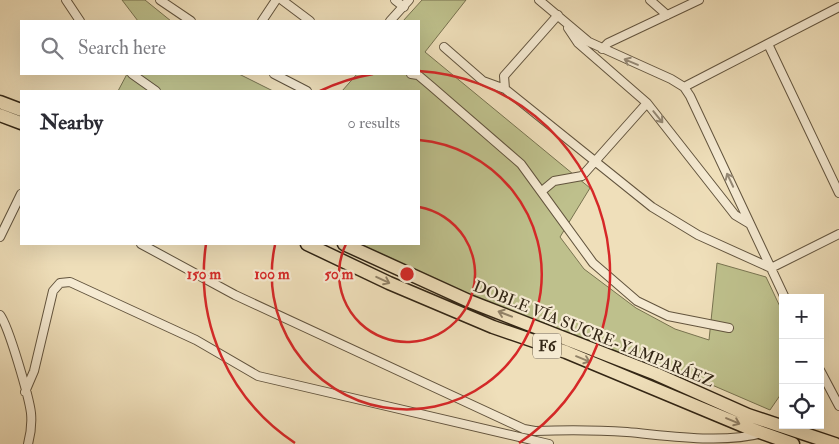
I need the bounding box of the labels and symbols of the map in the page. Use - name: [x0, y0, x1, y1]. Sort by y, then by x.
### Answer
- one-way arrow: [624, 56, 639, 66]
- one-way arrow: [652, 110, 663, 123]
- one-way arrow: [724, 173, 734, 188]
- text: 150 m: [187, 265, 221, 284]
- text: 100 m: [254, 265, 290, 284]
- text: 50 m: [325, 265, 354, 284]
- centre of rings: [398, 265, 416, 283]
- one-way arrow: [375, 275, 390, 285]
- street label: DOBLE VÍA SUCRE-YAMPARÁEZ: [470, 275, 717, 392]
- one-way arrow: [498, 309, 513, 318]
- road number: F6: [533, 334, 561, 358]
- one-way arrow: [575, 354, 590, 364]
- one-way arrow: [725, 417, 740, 427]

